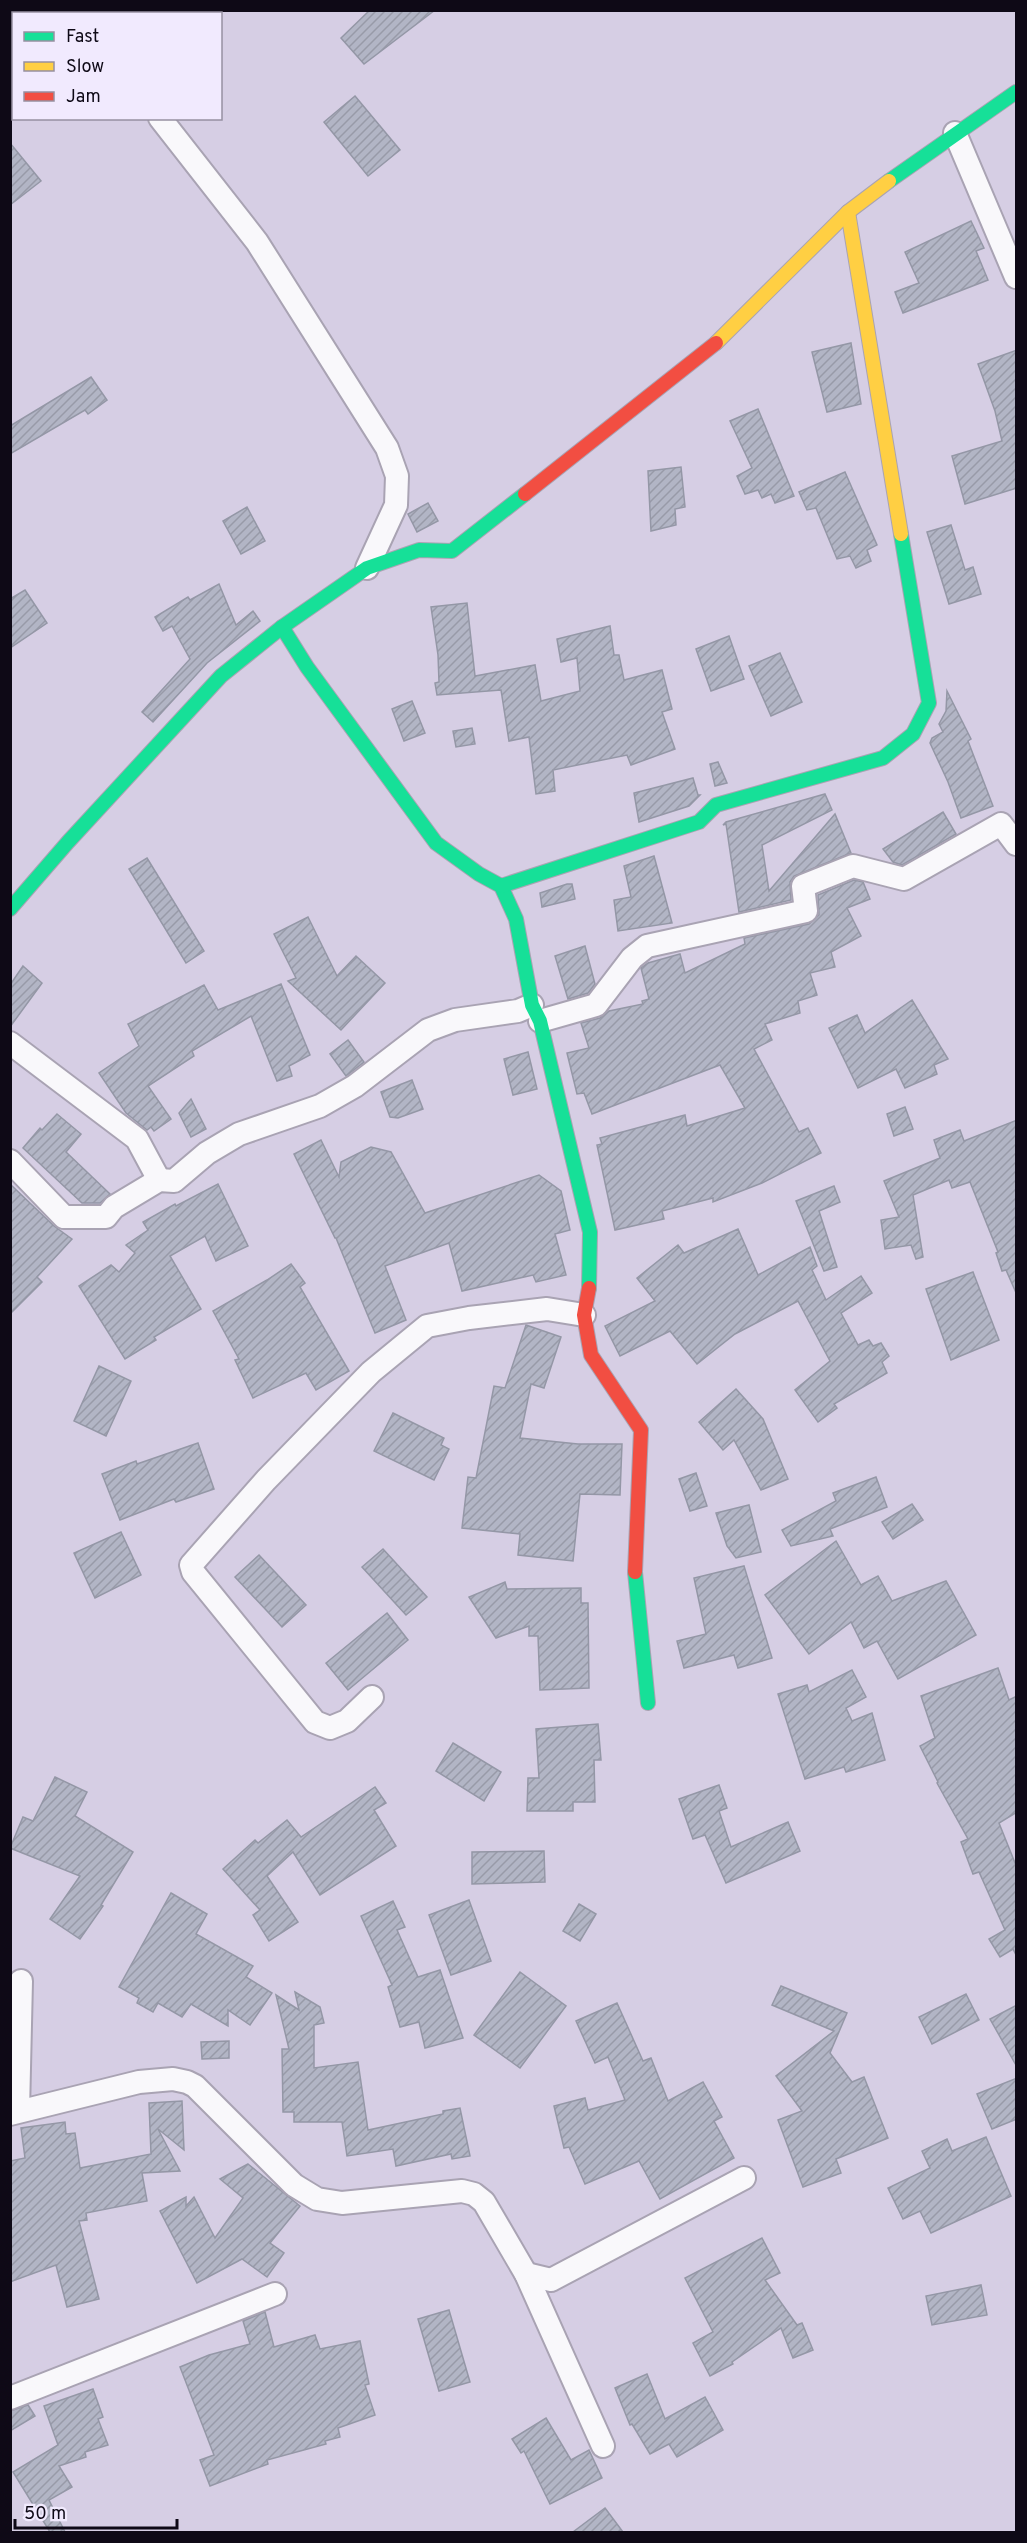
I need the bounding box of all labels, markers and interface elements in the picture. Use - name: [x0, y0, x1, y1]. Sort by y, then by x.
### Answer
- legend: [12, 12, 222, 120]
- text: Fast: [66, 26, 99, 49]
- text: Slow: [66, 56, 104, 79]
- text: Jam: [66, 86, 101, 109]
- scale bar: [15, 2492, 177, 2530]
- text: 50 m: [24, 2503, 66, 2526]

